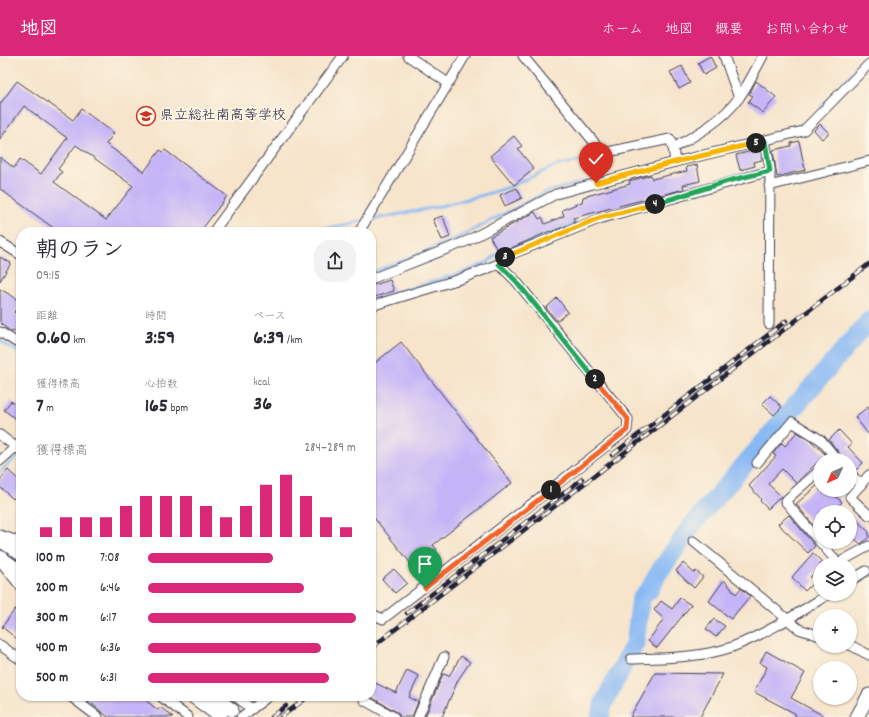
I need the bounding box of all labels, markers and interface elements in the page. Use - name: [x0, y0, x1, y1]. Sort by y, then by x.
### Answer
- text: 地図: [20, 17, 58, 44]
- text: ホーム: [602, 20, 643, 40]
- text: 地図: [665, 20, 693, 40]
- text: 概要: [715, 20, 743, 40]
- text: お問い合わせ: [765, 20, 849, 40]
- school or university icon: 県立総社南高等学校: [135, 105, 157, 127]
- place label: 県立総社南高等学校: [160, 106, 286, 126]
- pin: 5: [746, 133, 766, 153]
- text: 5: [753, 135, 759, 151]
- pin: [579, 142, 613, 183]
- icon: check: [585, 148, 607, 170]
- pin: 4: [645, 194, 665, 214]
- text: 4: [653, 196, 657, 212]
- text: 朝のラン: [36, 236, 124, 267]
- button: share: [314, 240, 356, 282]
- pin: 3: [495, 247, 515, 267]
- text: 3: [503, 249, 507, 265]
- text: 09:15: [36, 267, 60, 286]
- text: 距離: [36, 309, 58, 325]
- text: 時間: [145, 309, 167, 325]
- text: ペース: [253, 309, 286, 325]
- text: 0.60: [36, 325, 71, 353]
- text: 3:59: [145, 325, 175, 353]
- text: 6:39: [253, 325, 285, 353]
- text: km: [71, 333, 86, 349]
- text: /km: [285, 333, 302, 349]
- pin: 2: [585, 369, 605, 389]
- text: 2: [593, 371, 597, 387]
- text: kcal: [253, 375, 270, 391]
- text: 獲得標高: [36, 377, 80, 393]
- text: 心拍数: [145, 377, 178, 393]
- text: 36: [253, 391, 272, 419]
- text: 7: [36, 393, 44, 421]
- text: 165: [145, 393, 168, 421]
- text: m: [44, 401, 54, 417]
- text: bpm: [168, 401, 188, 417]
- text: 284–289 m: [305, 439, 356, 458]
- text: 獲得標高: [36, 442, 88, 461]
- north arrow: [813, 453, 857, 497]
- map controls: [813, 453, 857, 705]
- pin: 1: [541, 480, 561, 500]
- text: 1: [550, 482, 552, 498]
- button: locate: [813, 505, 857, 549]
- pin: [408, 547, 442, 588]
- text: 100 m: [36, 549, 65, 568]
- text: 7:08: [100, 549, 119, 568]
- icon: arrive: [414, 553, 436, 575]
- button: layers: [813, 557, 857, 601]
- text: 200 m: [36, 579, 68, 598]
- text: 6:46: [100, 579, 120, 598]
- text: 300 m: [36, 609, 68, 628]
- text: 6:17: [100, 609, 116, 628]
- button: +: [813, 609, 857, 653]
- text: 400 m: [36, 639, 67, 658]
- text: 6:36: [100, 639, 121, 658]
- button: −: [813, 661, 857, 705]
- text: 500 m: [36, 669, 68, 688]
- text: 6:31: [100, 669, 117, 688]

